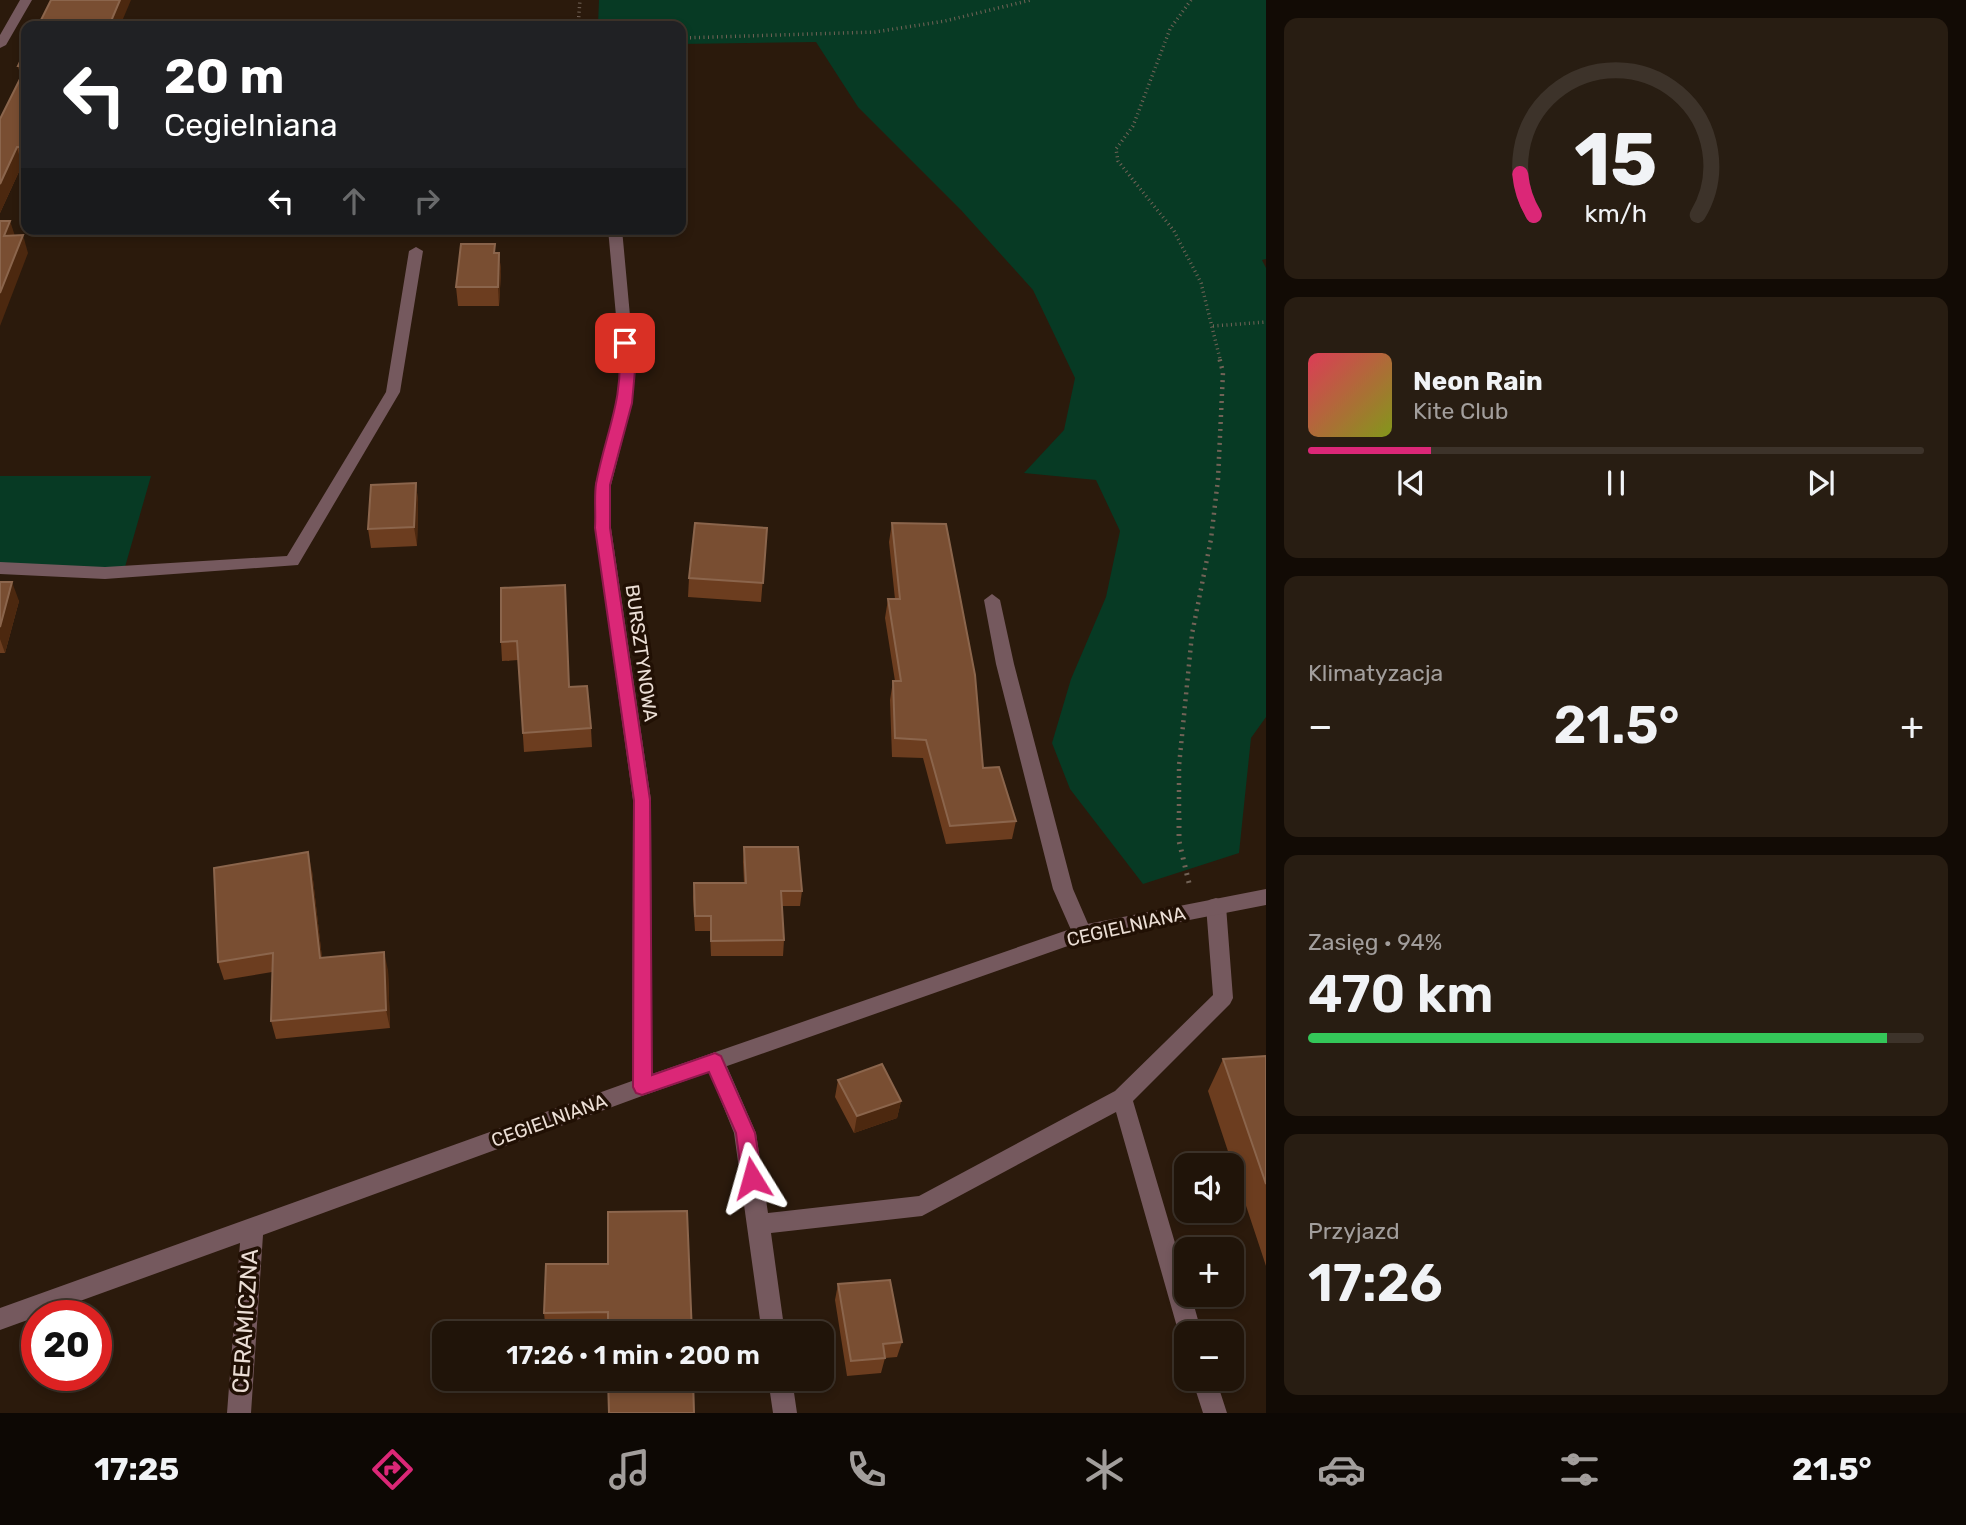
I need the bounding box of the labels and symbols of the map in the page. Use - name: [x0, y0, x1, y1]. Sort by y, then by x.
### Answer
- pin: [595, 313, 655, 373]
- street label: BURSZTYNOWA: [620, 583, 663, 723]
- street label: CEGIELNIANA: [1064, 902, 1188, 951]
- street label: CEGIELNIANA: [488, 1089, 610, 1152]
- position arrow: [715, 1141, 789, 1215]
- street label: CERAMICZNA: [226, 1248, 264, 1394]
- speed limit sign: 20: [21, 1300, 112, 1391]

